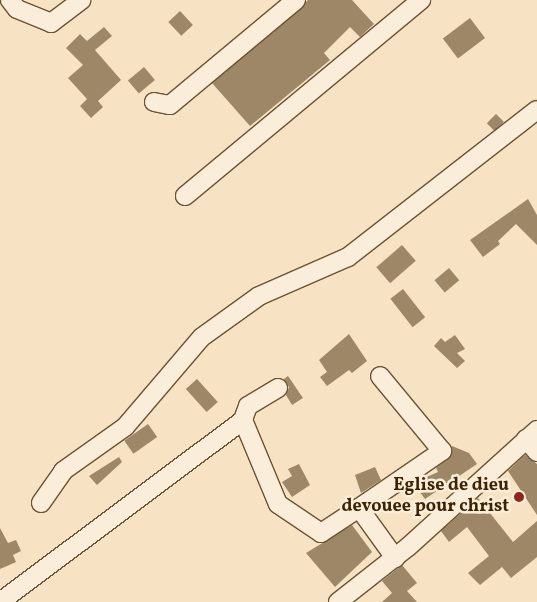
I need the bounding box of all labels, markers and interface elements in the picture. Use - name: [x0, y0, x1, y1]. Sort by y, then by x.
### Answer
- place label: Eglise de dieu devouee pour christ: [342, 476, 509, 518]
- marker: Eglise de dieu devouee pour christ: [513, 491, 525, 503]

